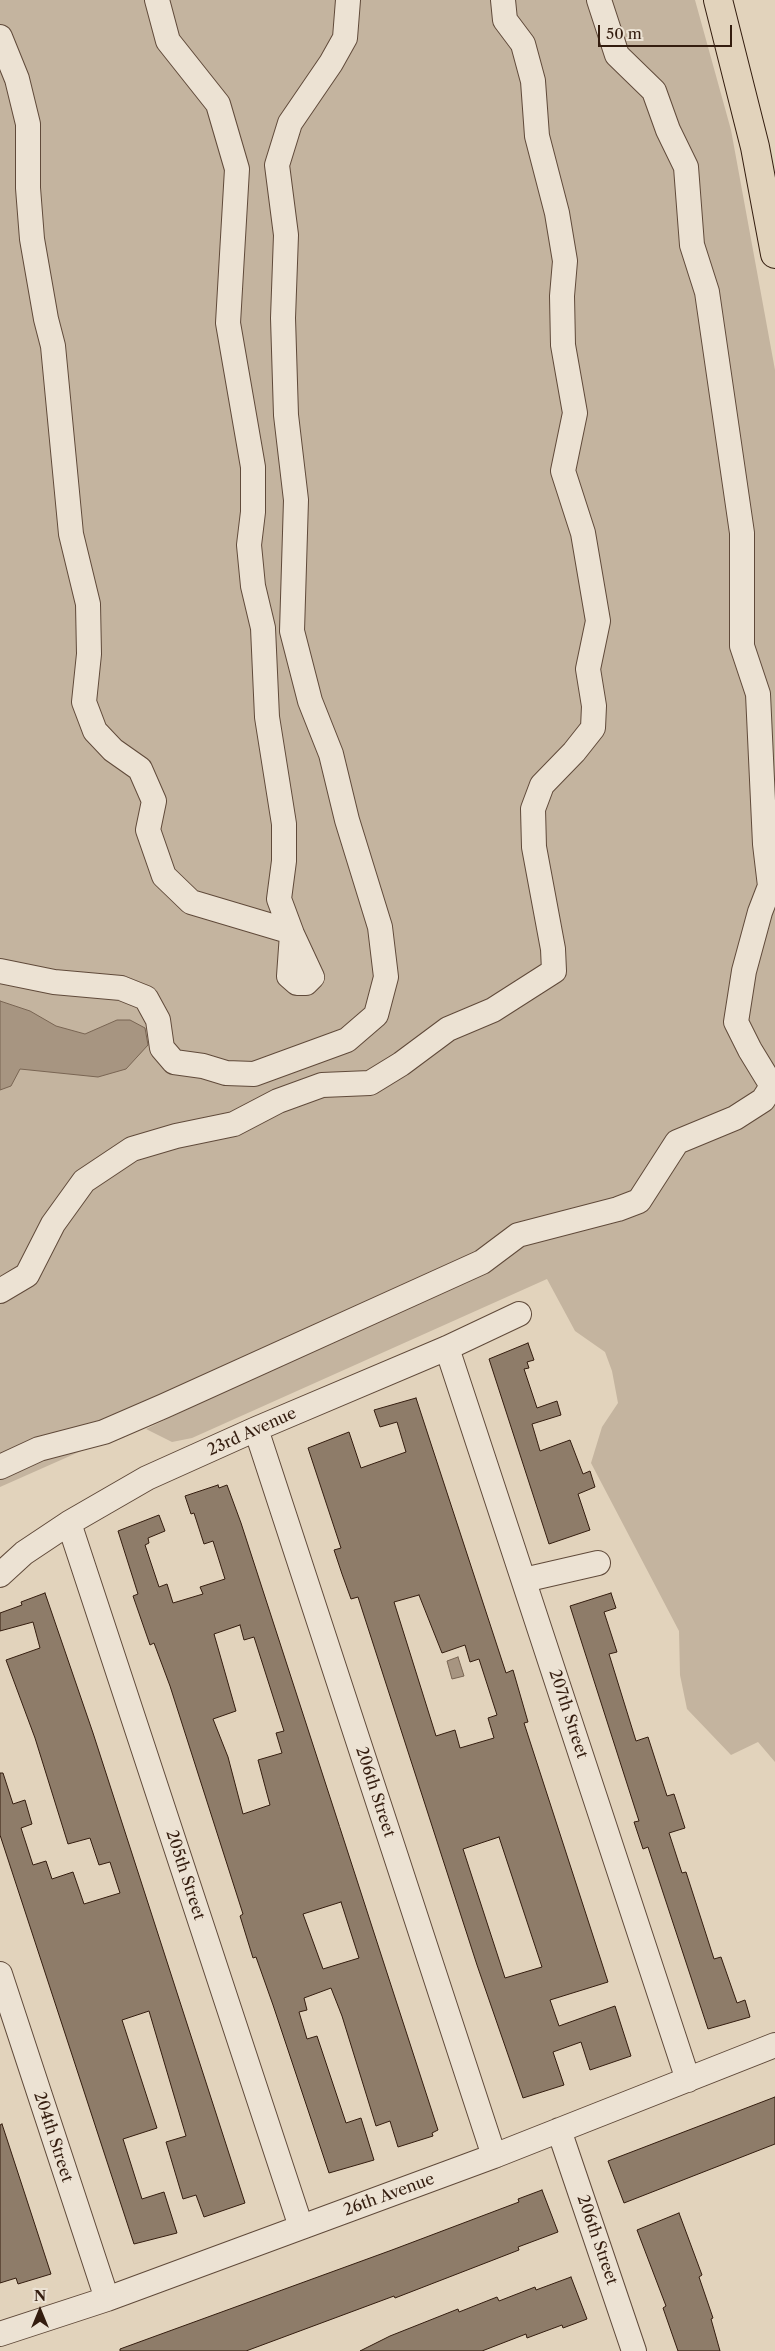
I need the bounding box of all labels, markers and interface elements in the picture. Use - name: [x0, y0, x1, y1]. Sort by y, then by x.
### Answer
- scale bar: [600, 15, 734, 47]
- text: 50 m: [606, 24, 642, 43]
- street label: 23rd Avenue: [205, 1404, 299, 1460]
- street label: 207th Street: [545, 1667, 591, 1761]
- street label: 206th Street: [351, 1744, 399, 1840]
- street label: 205th Street: [161, 1828, 209, 1922]
- street label: 204th Street: [29, 2089, 77, 2185]
- street label: 26th Avenue: [341, 2170, 437, 2220]
- street label: 206th Street: [573, 2192, 621, 2288]
- north arrow: [15, 2286, 65, 2336]
- text: N: [34, 2287, 46, 2305]

